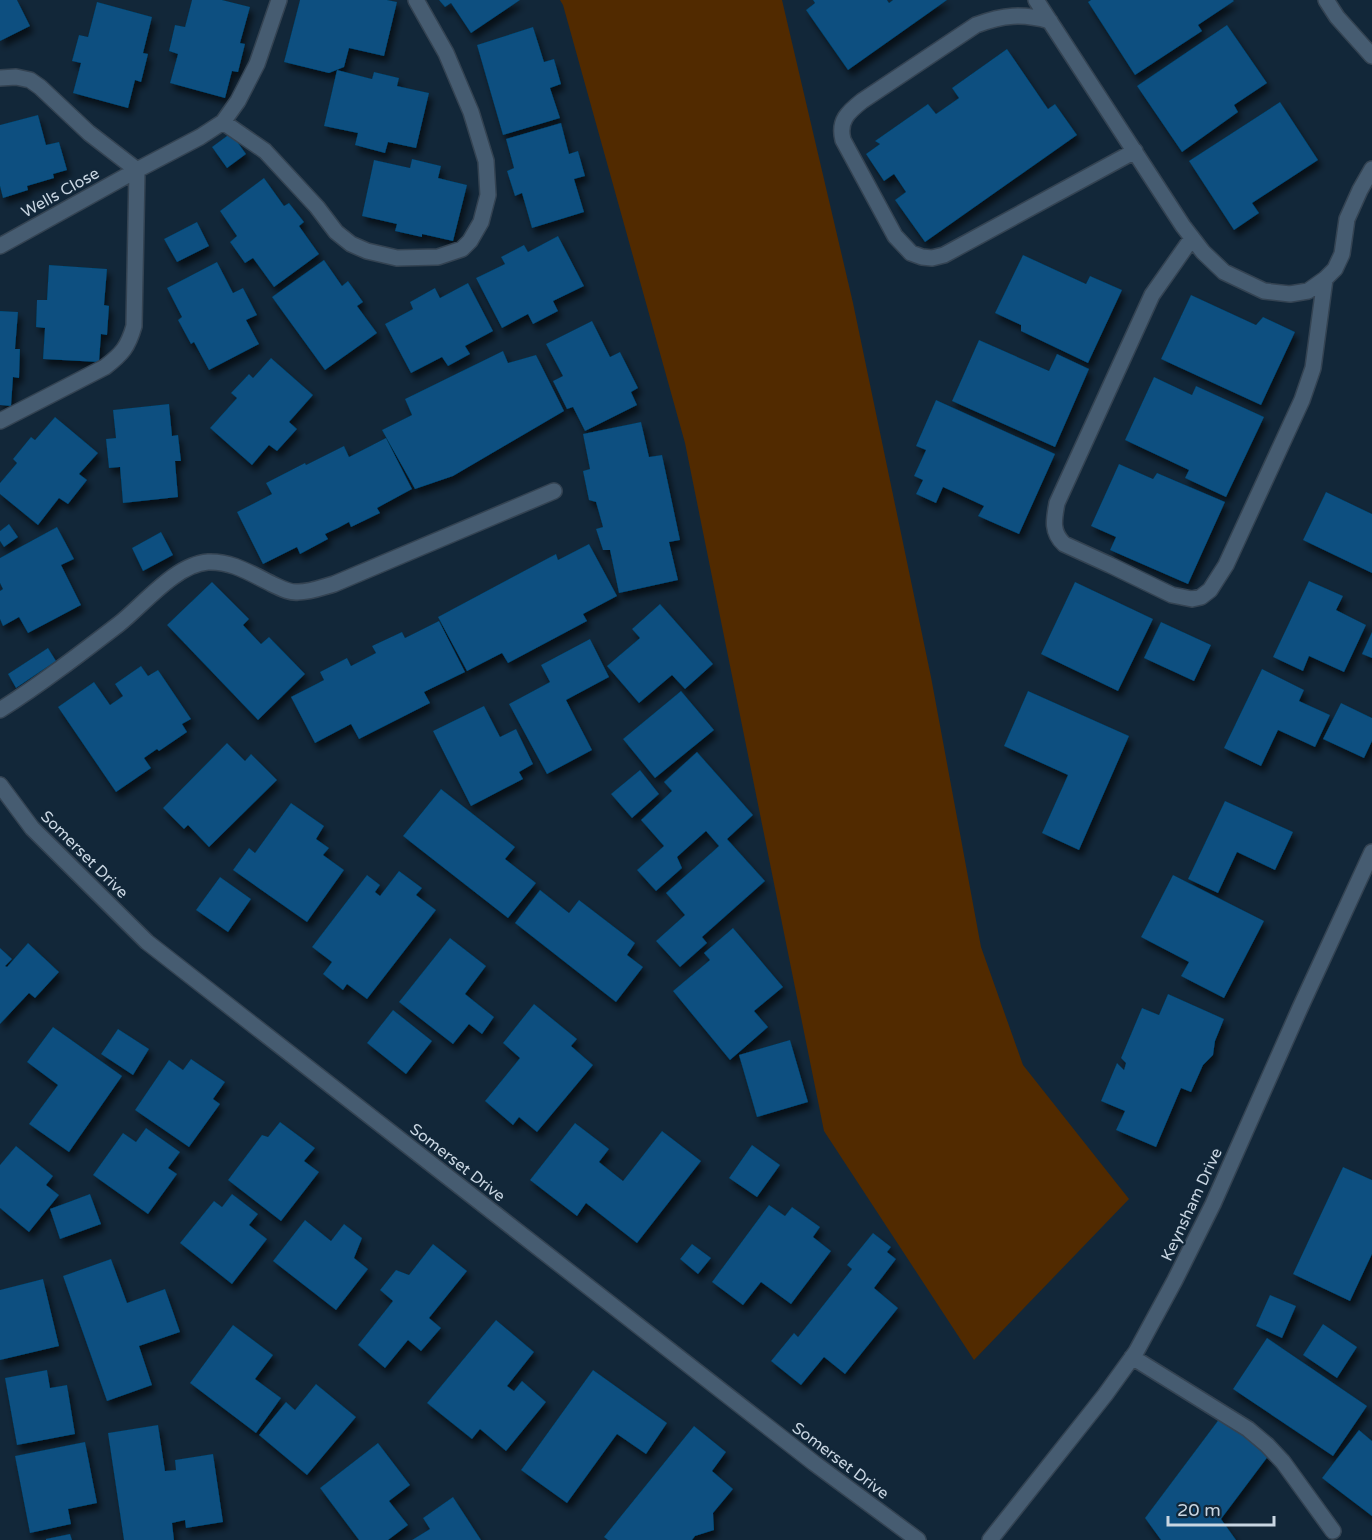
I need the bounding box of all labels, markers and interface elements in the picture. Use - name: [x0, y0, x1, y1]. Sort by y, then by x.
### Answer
- street label: Wells Close: [18, 163, 103, 222]
- street label: Somerset Drive: [36, 807, 132, 903]
- street label: Somerset Drive: [406, 1119, 509, 1206]
- street label: Keynsham Drive: [1157, 1145, 1227, 1264]
- street label: Somerset Drive: [788, 1418, 893, 1504]
- scale bar: [1168, 1489, 1274, 1527]
- text: 20 m: [1177, 1499, 1221, 1521]

